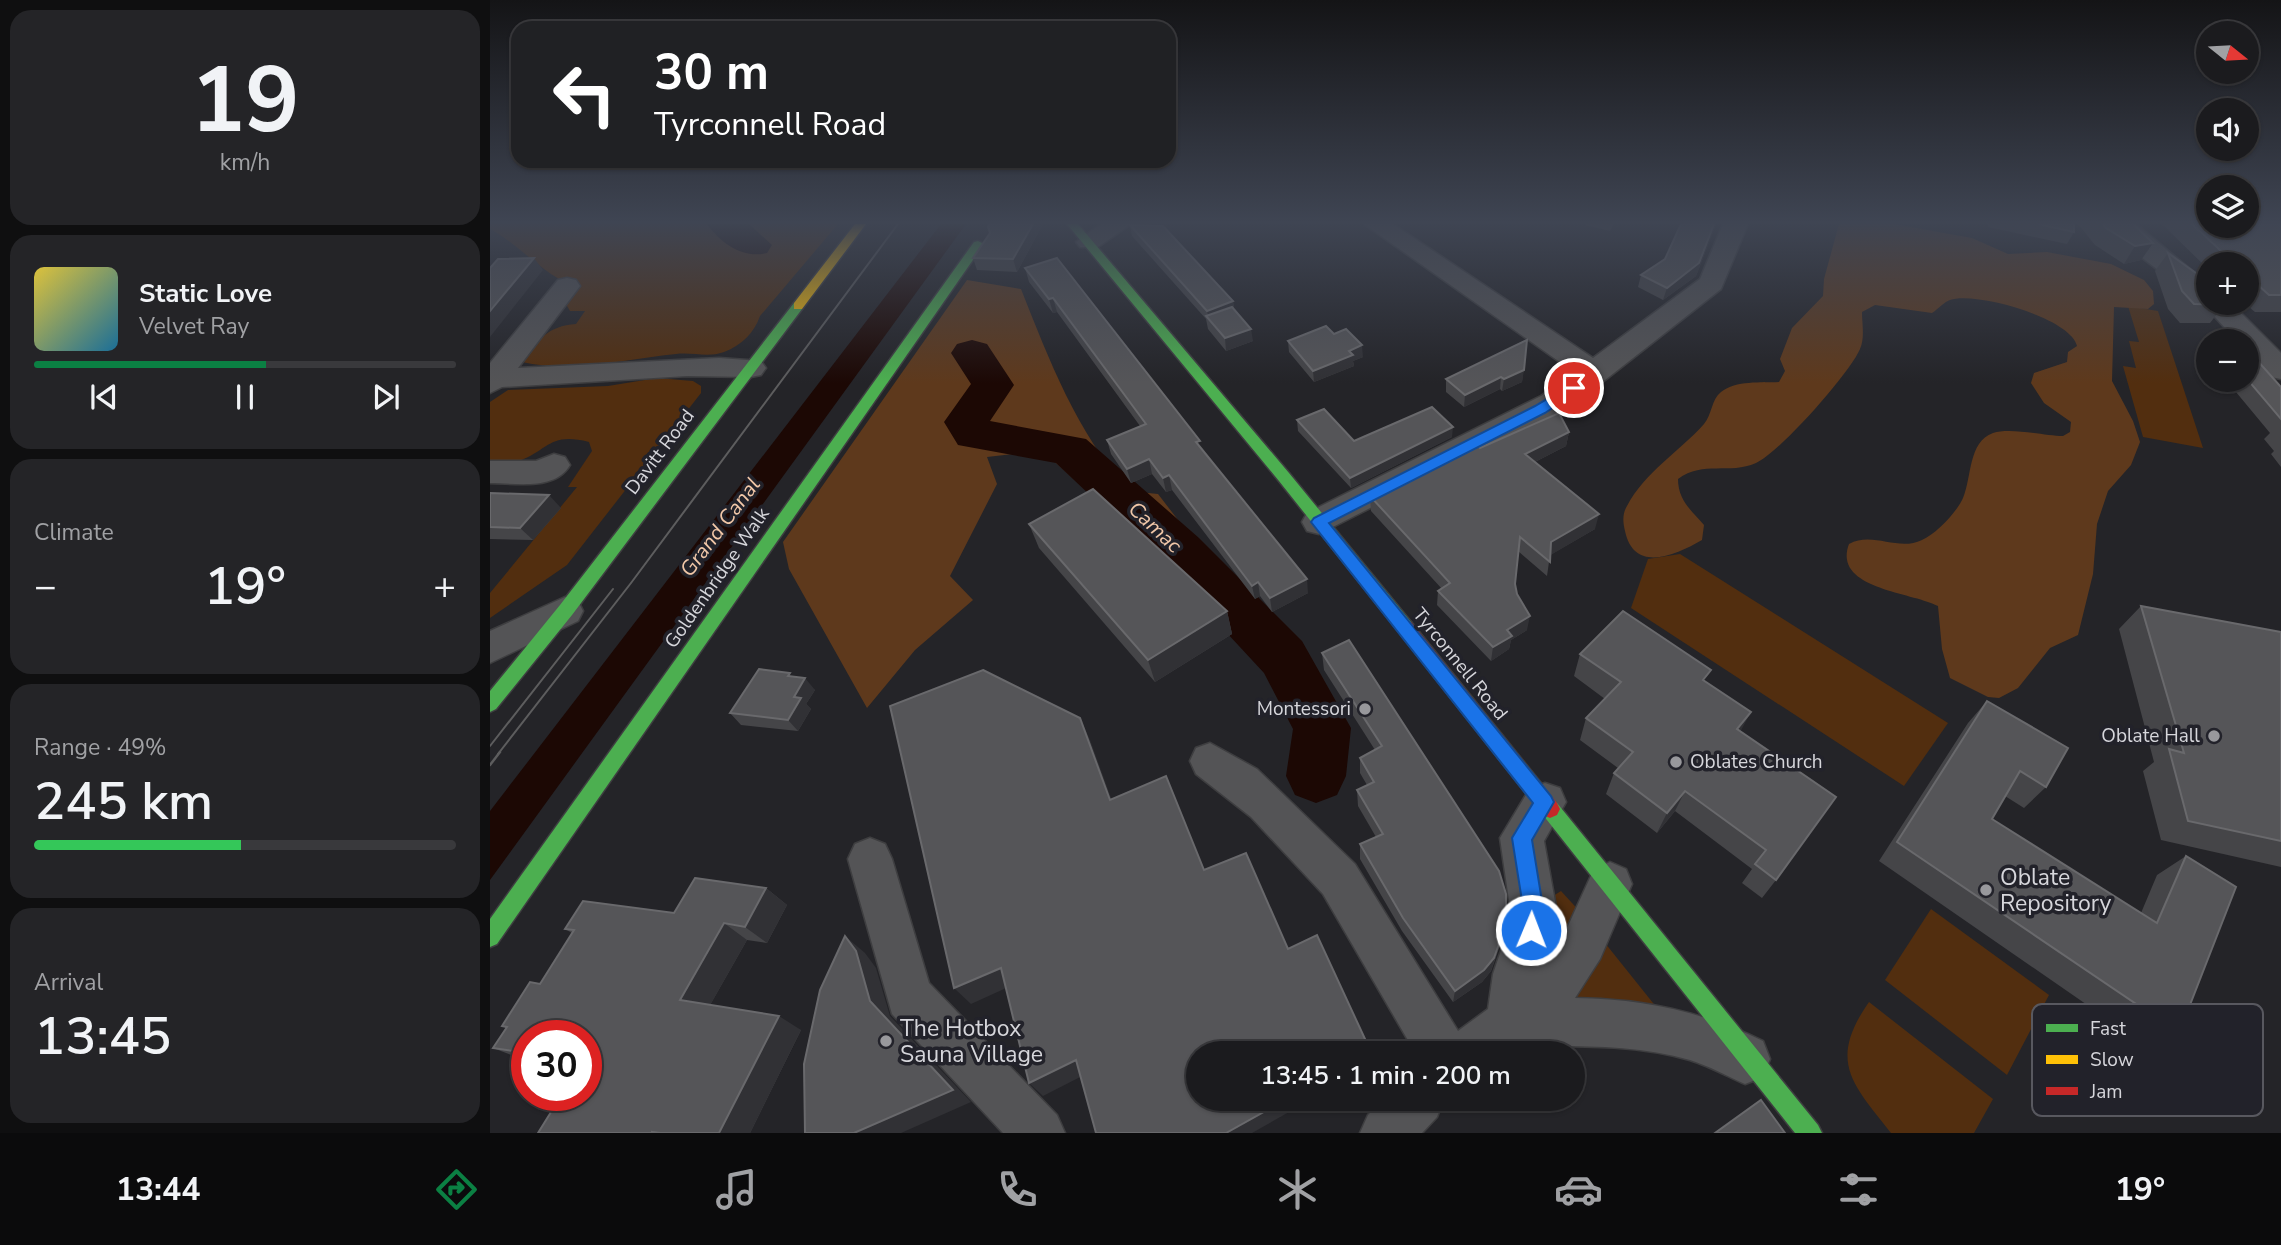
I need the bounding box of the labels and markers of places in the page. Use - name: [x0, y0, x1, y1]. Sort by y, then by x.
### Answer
- pin: [1544, 358, 1604, 418]
- place label: Montessori: [1257, 696, 1351, 722]
- marker: Montessori: [1357, 701, 1373, 717]
- place label: Oblate Hall: [2101, 723, 2200, 749]
- marker: Oblate Hall: [2206, 728, 2222, 744]
- place label: Oblates Church: [1690, 749, 1823, 775]
- marker: Oblates Church: [1668, 754, 1684, 770]
- place label: Oblate Repository: [2000, 862, 2112, 919]
- marker: Oblate Repository: [1978, 882, 1994, 898]
- place label: The Hotbox Sauna Village: [900, 1013, 1043, 1070]
- marker: The Hotbox Sauna Village: [878, 1033, 894, 1049]

